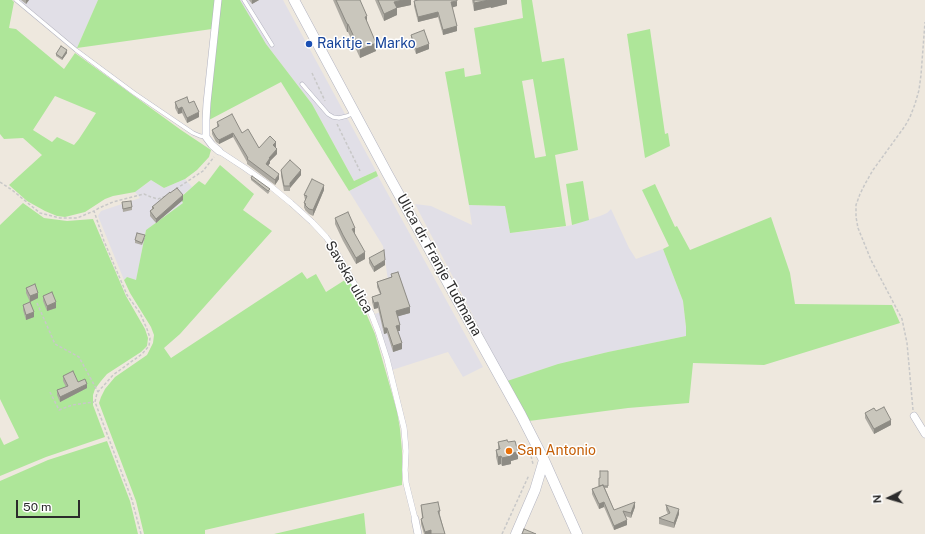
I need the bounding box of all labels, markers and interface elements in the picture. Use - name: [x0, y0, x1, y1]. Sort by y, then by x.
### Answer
- place label: Rakitje - Marko: [317, 36, 416, 52]
- marker: Rakitje - Marko: [304, 39, 314, 49]
- street label: Ulica dr. Franje Tuđmana: [393, 191, 485, 339]
- street label: Savska ulica: [322, 238, 376, 316]
- place label: San Antonio: [517, 443, 596, 459]
- marker: San Antonio: [504, 446, 514, 456]
- north arrow: [869, 478, 909, 518]
- scale bar: [18, 492, 82, 518]
- text: N: [871, 494, 883, 504]
- text: 50 m: [23, 500, 51, 514]

